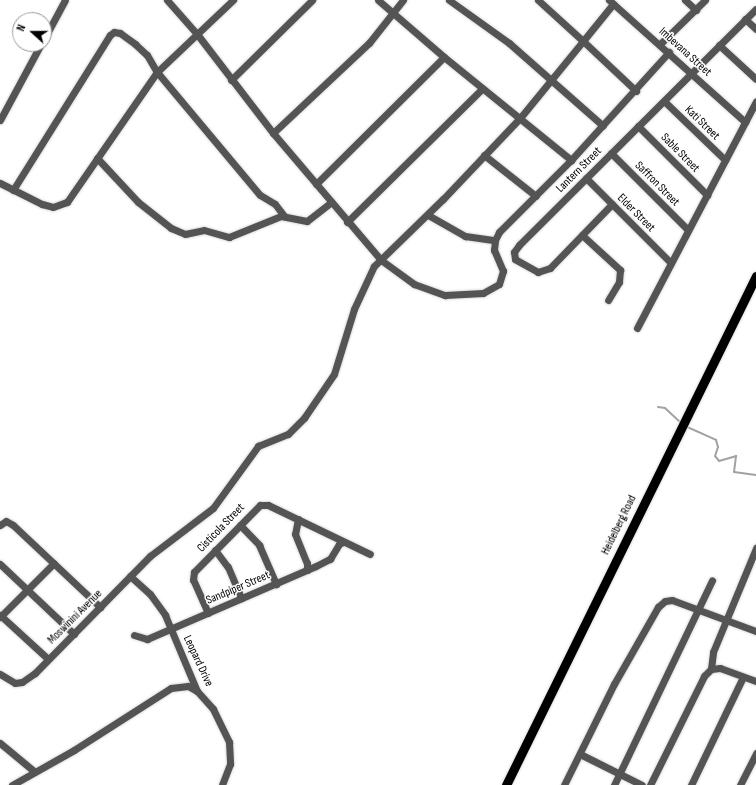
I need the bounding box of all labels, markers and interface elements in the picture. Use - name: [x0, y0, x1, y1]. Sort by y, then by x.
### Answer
- north arrow: [12, 12, 52, 52]
- text: N: [14, 23, 28, 33]
- street label: Imbevana Street: [656, 25, 714, 79]
- street label: Kati Street: [681, 103, 723, 143]
- street label: Sable Street: [658, 131, 702, 175]
- street label: Lantern Street: [553, 144, 605, 196]
- street label: Saffron Street: [632, 159, 682, 209]
- street label: Elder Street: [614, 191, 658, 235]
- street label: Heidelberg Road: [598, 493, 640, 557]
- street label: Cisticola Street: [194, 501, 248, 555]
- street label: Sandpiper Street: [204, 568, 272, 608]
- street label: Moswinini Avenue: [45, 587, 105, 647]
- street label: Leopard Drive: [180, 633, 216, 689]

